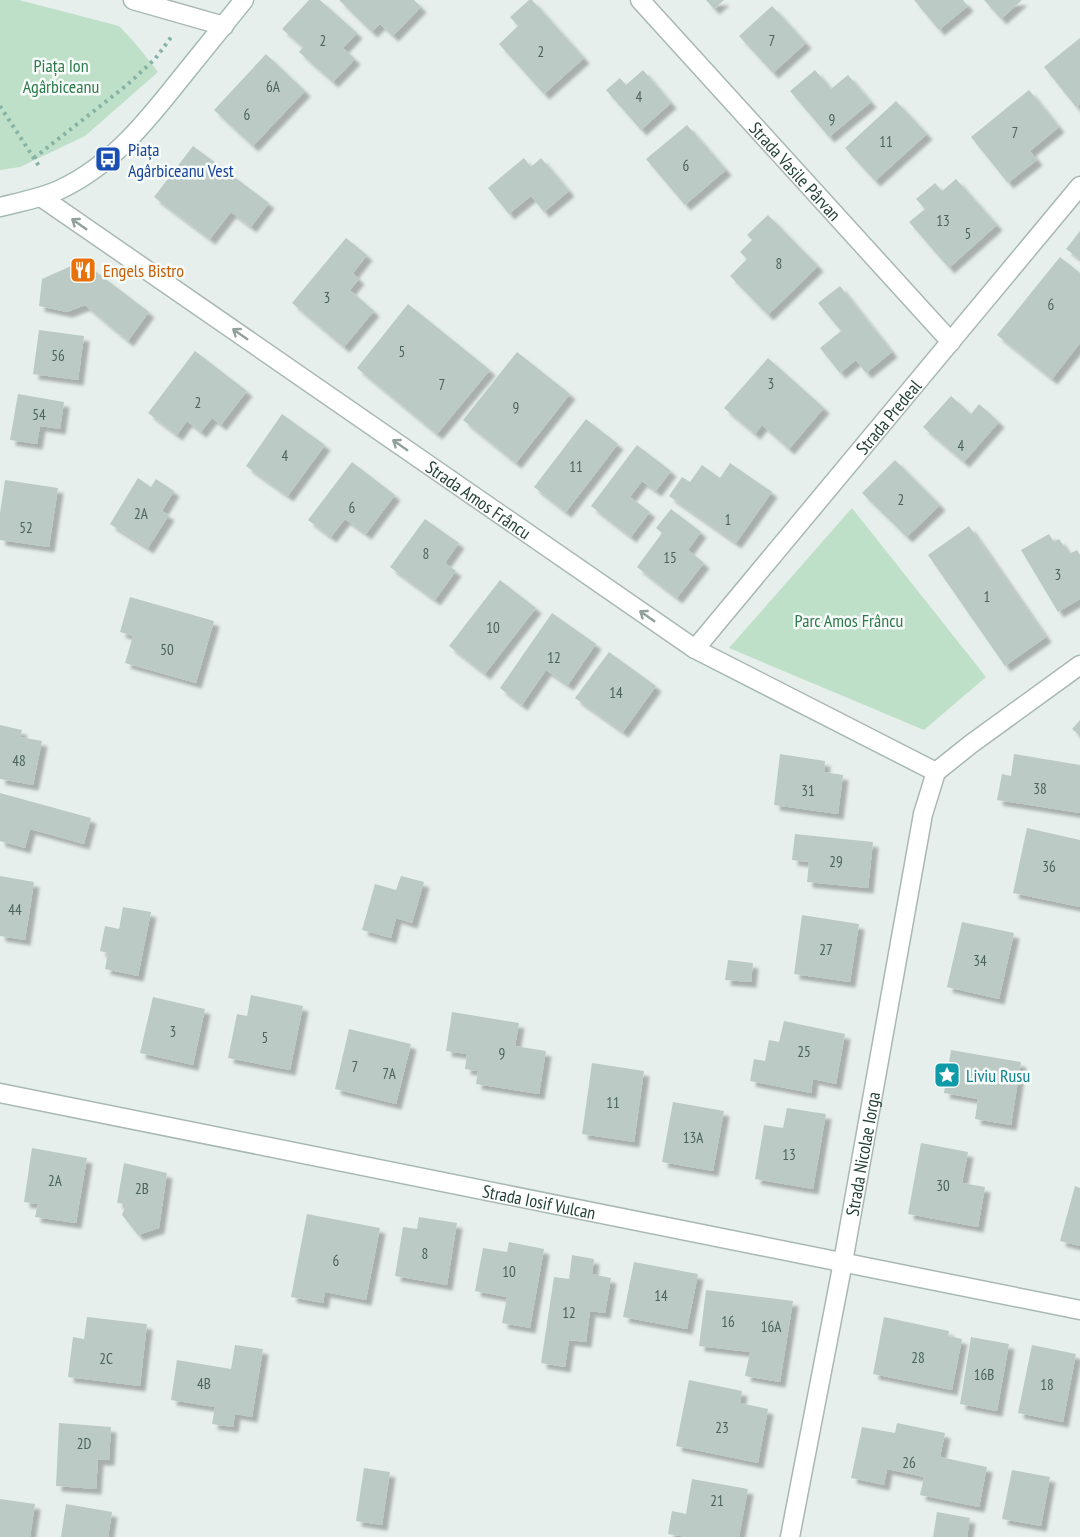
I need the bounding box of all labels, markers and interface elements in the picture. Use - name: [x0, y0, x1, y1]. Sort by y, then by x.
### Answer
- house number: 2: [320, 31, 326, 50]
- house number: 7: [769, 31, 775, 50]
- house number: 2: [538, 42, 544, 61]
- park label: Piața Ion Agârbiceanu: [23, 54, 99, 98]
- house number: 6A: [266, 77, 281, 96]
- house number: 4: [636, 87, 643, 106]
- house number: 6: [244, 105, 251, 124]
- house number: 9: [829, 110, 835, 129]
- street label: Strada Vasile Pârvan: [745, 117, 846, 225]
- house number: 7: [1012, 123, 1018, 142]
- house number: 11: [879, 132, 893, 151]
- place label: Piața Agârbiceanu Vest: [128, 138, 234, 182]
- bus stop icon: Piața Agârbiceanu Vest: [93, 144, 123, 174]
- house number: 6: [683, 156, 690, 175]
- house number: 13: [936, 211, 950, 230]
- one-way arrow: [72, 218, 88, 230]
- house number: 5: [965, 224, 971, 243]
- house number: 8: [776, 254, 782, 273]
- restaurant icon: Engels Bistro: [68, 255, 98, 285]
- place label: Engels Bistro: [103, 259, 184, 282]
- house number: 3: [324, 288, 330, 307]
- house number: 6: [1048, 295, 1055, 314]
- one-way arrow: [231, 328, 248, 341]
- house number: 5: [399, 342, 405, 361]
- house number: 56: [51, 346, 65, 365]
- house number: 3: [768, 374, 774, 393]
- street label: Strada Predeal: [850, 374, 926, 459]
- house number: 7: [439, 375, 445, 394]
- house number: 2: [195, 393, 201, 412]
- house number: 9: [513, 398, 519, 417]
- house number: 54: [32, 405, 46, 424]
- house number: 4: [958, 436, 965, 455]
- one-way arrow: [393, 439, 409, 451]
- house number: 4: [282, 446, 289, 465]
- street label: Strada Amos Frâncu: [422, 455, 536, 544]
- house number: 11: [569, 457, 583, 476]
- house number: 2: [898, 490, 904, 509]
- house number: 6: [349, 498, 356, 517]
- house number: 2A: [134, 504, 149, 523]
- house number: 1: [725, 510, 731, 529]
- house number: 52: [19, 518, 33, 537]
- house number: 8: [423, 544, 429, 563]
- house number: 15: [663, 548, 677, 567]
- house number: 3: [1055, 565, 1061, 584]
- house number: 1: [984, 587, 990, 606]
- park label: Parc Amos Frâncu: [795, 609, 903, 632]
- one-way arrow: [640, 610, 656, 622]
- house number: 10: [486, 618, 500, 637]
- house number: 50: [160, 640, 174, 659]
- house number: 12: [547, 648, 561, 667]
- house number: 14: [609, 683, 623, 702]
- house number: 48: [12, 751, 26, 770]
- house number: 38: [1033, 779, 1047, 798]
- house number: 31: [801, 781, 815, 800]
- house number: 29: [829, 852, 843, 871]
- house number: 36: [1042, 857, 1056, 876]
- house number: 44: [8, 900, 22, 919]
- house number: 27: [819, 940, 833, 959]
- house number: 34: [973, 951, 987, 970]
- house number: 3: [170, 1022, 176, 1041]
- house number: 5: [262, 1028, 268, 1047]
- house number: 25: [797, 1042, 811, 1061]
- house number: 9: [499, 1044, 505, 1063]
- house number: 7: [352, 1057, 358, 1076]
- place icon: Liviu Rusu: [932, 1060, 962, 1090]
- house number: 7A: [382, 1064, 397, 1083]
- place label: Liviu Rusu: [966, 1064, 1030, 1087]
- street label: Strada Nicolae Iorga: [840, 1090, 885, 1218]
- house number: 11: [606, 1093, 620, 1112]
- house number: 13A: [683, 1128, 704, 1147]
- house number: 13: [782, 1145, 796, 1164]
- house number: 2A: [48, 1171, 63, 1190]
- house number: 30: [936, 1176, 950, 1195]
- house number: 2B: [135, 1179, 149, 1198]
- street label: Strada Iosif Vulcan: [481, 1179, 598, 1224]
- house number: 8: [422, 1244, 428, 1263]
- house number: 6: [333, 1251, 340, 1270]
- house number: 10: [502, 1262, 516, 1281]
- house number: 14: [654, 1286, 668, 1305]
- house number: 12: [562, 1303, 576, 1322]
- house number: 16: [721, 1312, 735, 1331]
- house number: 16A: [761, 1317, 782, 1336]
- house number: 28: [911, 1348, 925, 1367]
- house number: 2C: [99, 1349, 113, 1368]
- house number: 16B: [974, 1365, 994, 1384]
- house number: 4B: [197, 1374, 211, 1393]
- house number: 18: [1040, 1375, 1054, 1394]
- house number: 23: [715, 1418, 729, 1437]
- house number: 2D: [77, 1434, 91, 1453]
- house number: 26: [902, 1453, 916, 1472]
- house number: 21: [710, 1491, 724, 1510]

